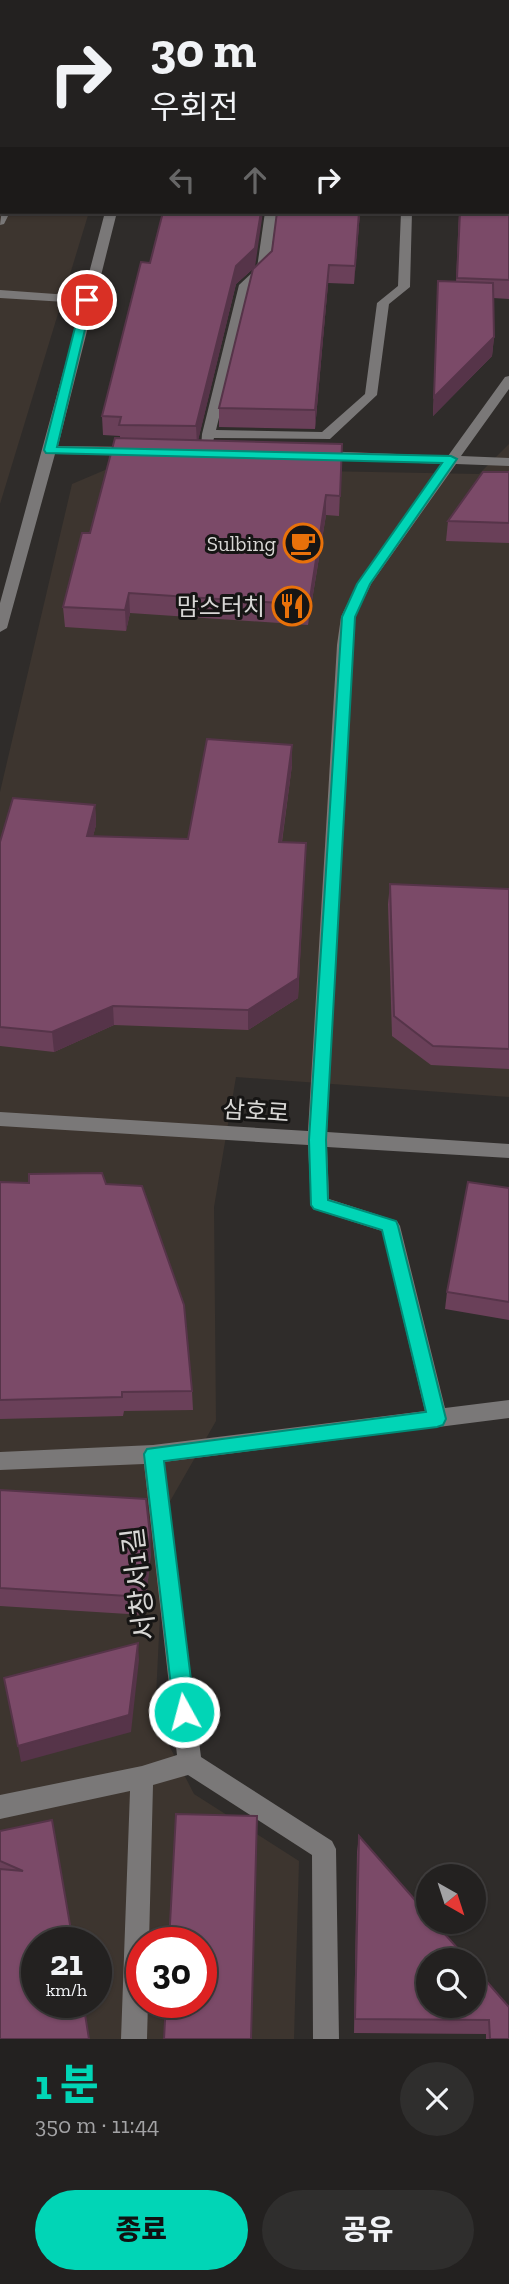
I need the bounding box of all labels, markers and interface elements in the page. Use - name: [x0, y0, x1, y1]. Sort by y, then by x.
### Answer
- text: 30 m: [150, 21, 256, 80]
- icon: right: [35, 28, 126, 119]
- text: 우회전: [150, 88, 238, 126]
- icon: left: [163, 161, 201, 199]
- icon: ahead: [236, 161, 274, 199]
- icon: right: [309, 161, 347, 199]
- pin: [57, 270, 117, 330]
- icon: arrive: [68, 281, 106, 319]
- cafe icon: Sulbing: [282, 522, 324, 564]
- place label: Sulbing: [207, 531, 276, 556]
- restaurant icon: 맘스터치: [271, 585, 313, 627]
- place label: 맘스터치: [177, 592, 265, 621]
- street label: 삼호로: [222, 1094, 290, 1128]
- street label: 서창서1길: [116, 1525, 162, 1643]
- position arrow: [147, 1675, 221, 1749]
- north arrow: [416, 1864, 486, 1934]
- map controls: [416, 1864, 486, 2018]
- speed limit sign: 30: [126, 1927, 217, 2018]
- text: 21: [50, 1942, 83, 1984]
- button: search: [416, 1948, 486, 2018]
- text: km/h: [46, 1979, 87, 2001]
- text: 1 분: [35, 2059, 98, 2110]
- button: close: [400, 2062, 474, 2136]
- text: 350 m · 11:44: [35, 2111, 159, 2139]
- button: 종료: [35, 2190, 248, 2270]
- button: 공유: [262, 2190, 474, 2270]

